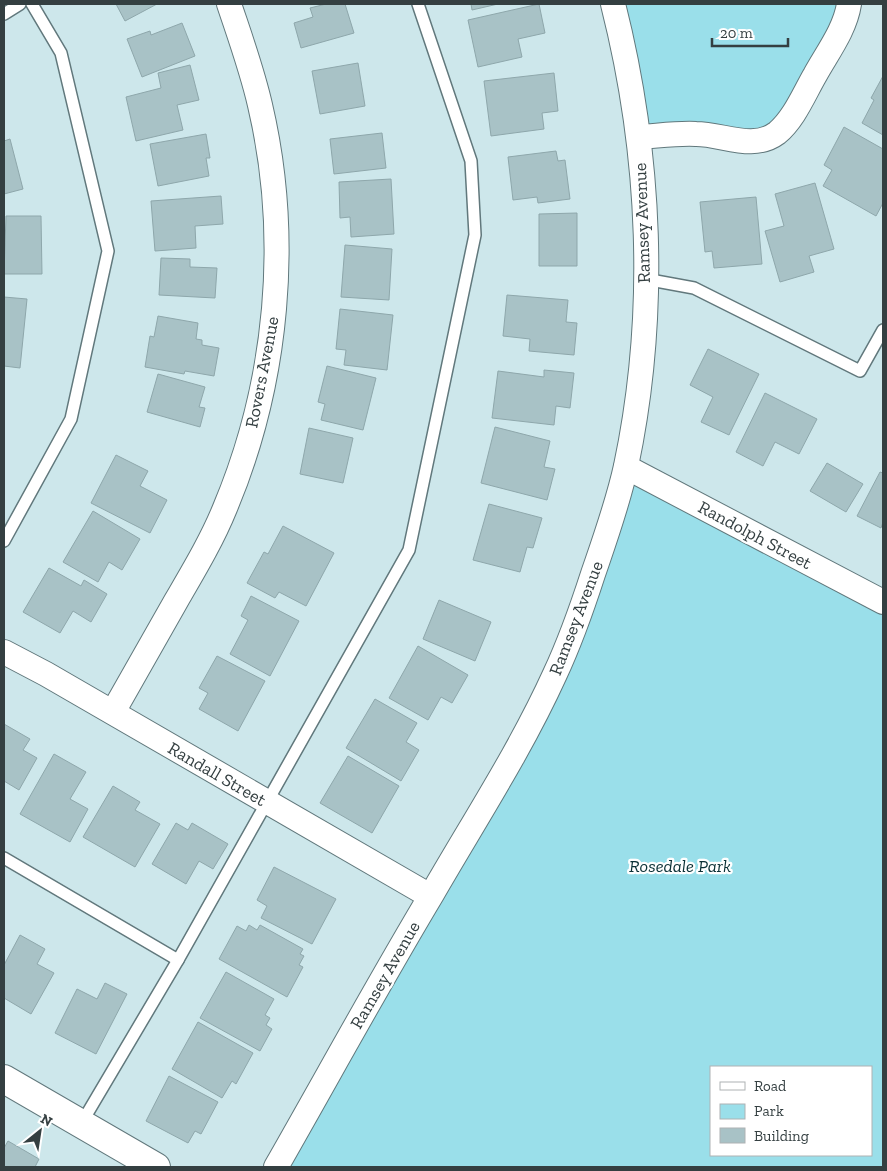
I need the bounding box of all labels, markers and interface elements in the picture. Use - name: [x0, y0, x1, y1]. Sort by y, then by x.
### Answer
- scale bar: [712, 15, 788, 47]
- text: 20 m: [720, 24, 753, 42]
- street label: Ramsey Avenue: [629, 162, 655, 284]
- street label: Rovers Avenue: [240, 314, 284, 430]
- street label: Randolph Street: [694, 496, 816, 574]
- street label: Ramsey Avenue: [544, 558, 608, 678]
- street label: Randall Street: [164, 737, 270, 811]
- park label: Rosedale Park: [629, 855, 731, 877]
- street label: Ramsey Avenue: [345, 917, 425, 1033]
- legend: [710, 1066, 872, 1156]
- text: Road: [754, 1077, 787, 1095]
- text: Park: [754, 1102, 784, 1120]
- north arrow: [15, 1106, 65, 1156]
- text: N: [37, 1110, 55, 1130]
- text: Building: [754, 1127, 809, 1145]

